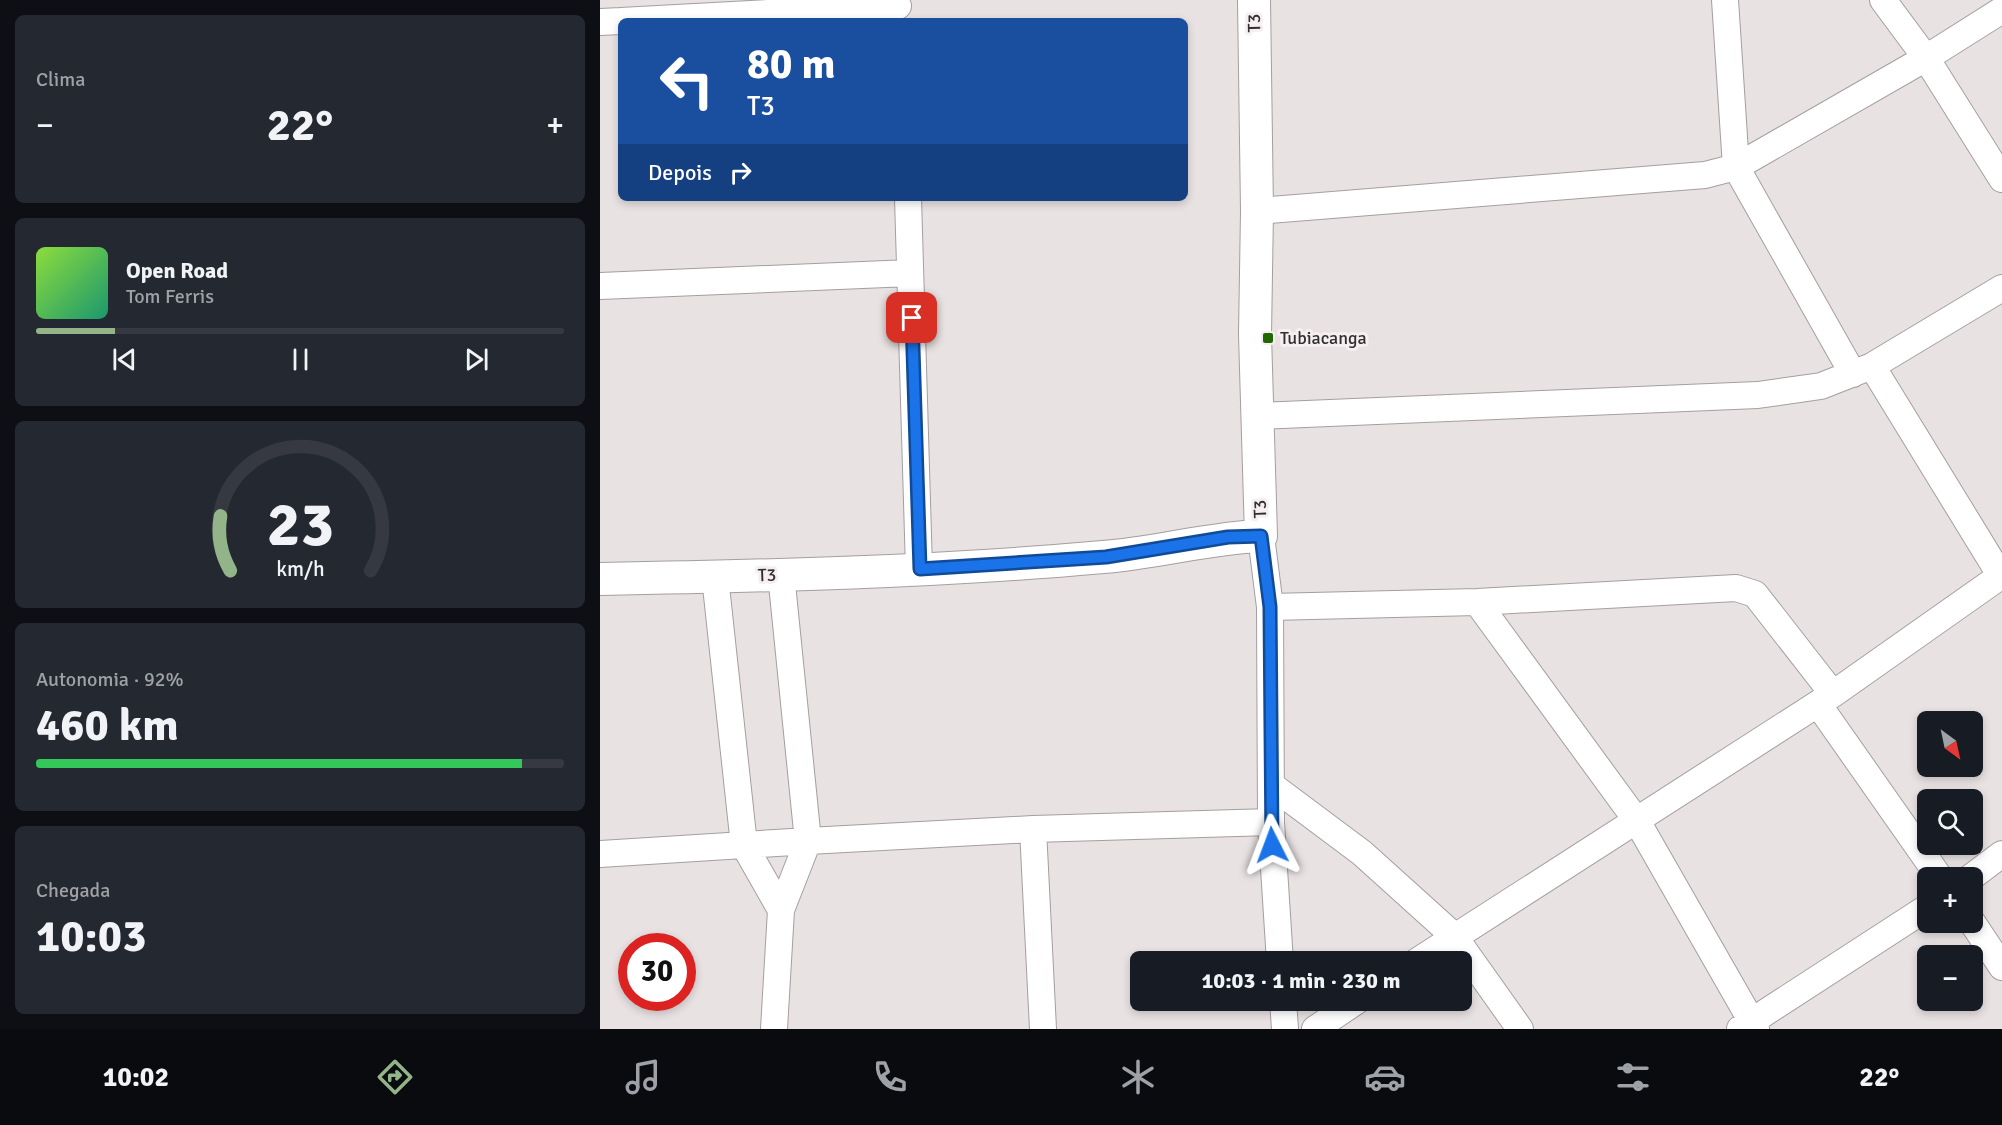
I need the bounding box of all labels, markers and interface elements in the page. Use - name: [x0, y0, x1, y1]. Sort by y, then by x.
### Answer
- street label: T3: [1243, 14, 1265, 32]
- text: 80 m: [747, 39, 836, 90]
- icon: left: [648, 42, 726, 120]
- text: Clima: [36, 67, 85, 92]
- text: T3: [747, 90, 775, 123]
- text: 22°: [267, 98, 333, 153]
- text: −: [36, 105, 54, 146]
- text: +: [546, 105, 564, 146]
- icon: right: [724, 156, 757, 189]
- text: Depois: [648, 159, 712, 186]
- text: Open Road: [126, 257, 228, 284]
- text: Tom Ferris: [126, 284, 214, 309]
- pin: [886, 292, 937, 343]
- icon: arrive: [895, 301, 928, 334]
- place label: Tubiacanga: [1280, 327, 1367, 349]
- marker: Tubiacanga: [1261, 331, 1275, 345]
- icon: previous: [108, 343, 141, 376]
- icon: pause: [284, 343, 317, 376]
- icon: next: [460, 343, 493, 376]
- text: 23: [266, 487, 334, 564]
- street label: T3: [1249, 499, 1271, 519]
- text: km/h: [276, 557, 324, 583]
- street label: T3: [757, 564, 777, 586]
- text: Autonomia · 92%: [36, 667, 184, 692]
- text: 460 km: [36, 698, 179, 753]
- north arrow: [1917, 711, 1983, 777]
- map controls: [1917, 711, 1983, 1011]
- button: search: [1917, 789, 1983, 855]
- position arrow: [1240, 813, 1304, 877]
- button: +: [1917, 867, 1983, 933]
- text: Chegada: [36, 878, 110, 903]
- text: 10:03: [36, 909, 146, 964]
- speed limit sign: 30: [618, 933, 696, 1011]
- button: −: [1917, 945, 1983, 1011]
- text: 10:03 · 1 min · 230 m: [1201, 967, 1401, 994]
- icon: directions: [374, 1056, 416, 1098]
- icon: music: [622, 1056, 664, 1098]
- icon: phone: [869, 1056, 911, 1098]
- icon: climate: [1117, 1056, 1159, 1098]
- icon: car: [1364, 1056, 1406, 1098]
- icon: filters: [1612, 1056, 1654, 1098]
- text: 10:02: [103, 1061, 169, 1094]
- text: 22°: [1859, 1061, 1899, 1094]

